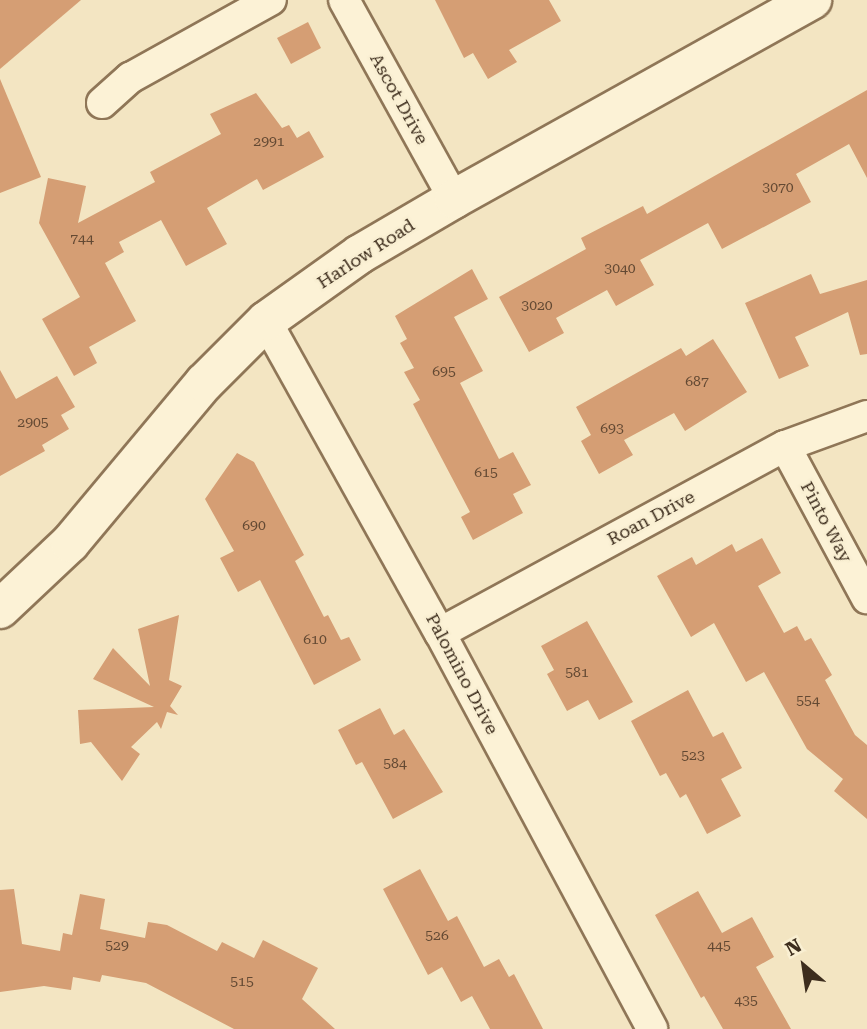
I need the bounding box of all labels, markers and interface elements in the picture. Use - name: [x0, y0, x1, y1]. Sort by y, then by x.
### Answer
- street label: Ascot Drive: [365, 50, 433, 148]
- house number: 2991: [253, 133, 285, 149]
- house number: 3070: [762, 179, 794, 195]
- street label: Harlow Road: [313, 214, 419, 294]
- house number: 744: [70, 230, 94, 246]
- house number: 3040: [604, 260, 636, 276]
- house number: 3020: [521, 297, 553, 313]
- house number: 695: [432, 363, 456, 379]
- house number: 687: [685, 373, 709, 389]
- house number: 2905: [17, 414, 49, 430]
- house number: 693: [600, 420, 624, 436]
- house number: 615: [474, 464, 498, 480]
- street label: Pinto Way: [796, 478, 856, 566]
- street label: Roan Drive: [604, 486, 698, 550]
- house number: 690: [242, 517, 266, 533]
- street label: Palomino Drive: [421, 610, 503, 738]
- house number: 610: [303, 631, 327, 647]
- house number: 581: [565, 664, 589, 680]
- house number: 554: [796, 692, 820, 708]
- house number: 523: [681, 747, 705, 763]
- house number: 584: [383, 755, 407, 771]
- house number: 526: [425, 927, 449, 943]
- north arrow: [769, 931, 839, 1001]
- text: N: [782, 934, 806, 961]
- house number: 529: [105, 937, 129, 953]
- house number: 445: [707, 937, 731, 953]
- house number: 515: [230, 973, 254, 989]
- house number: 435: [734, 992, 758, 1008]

